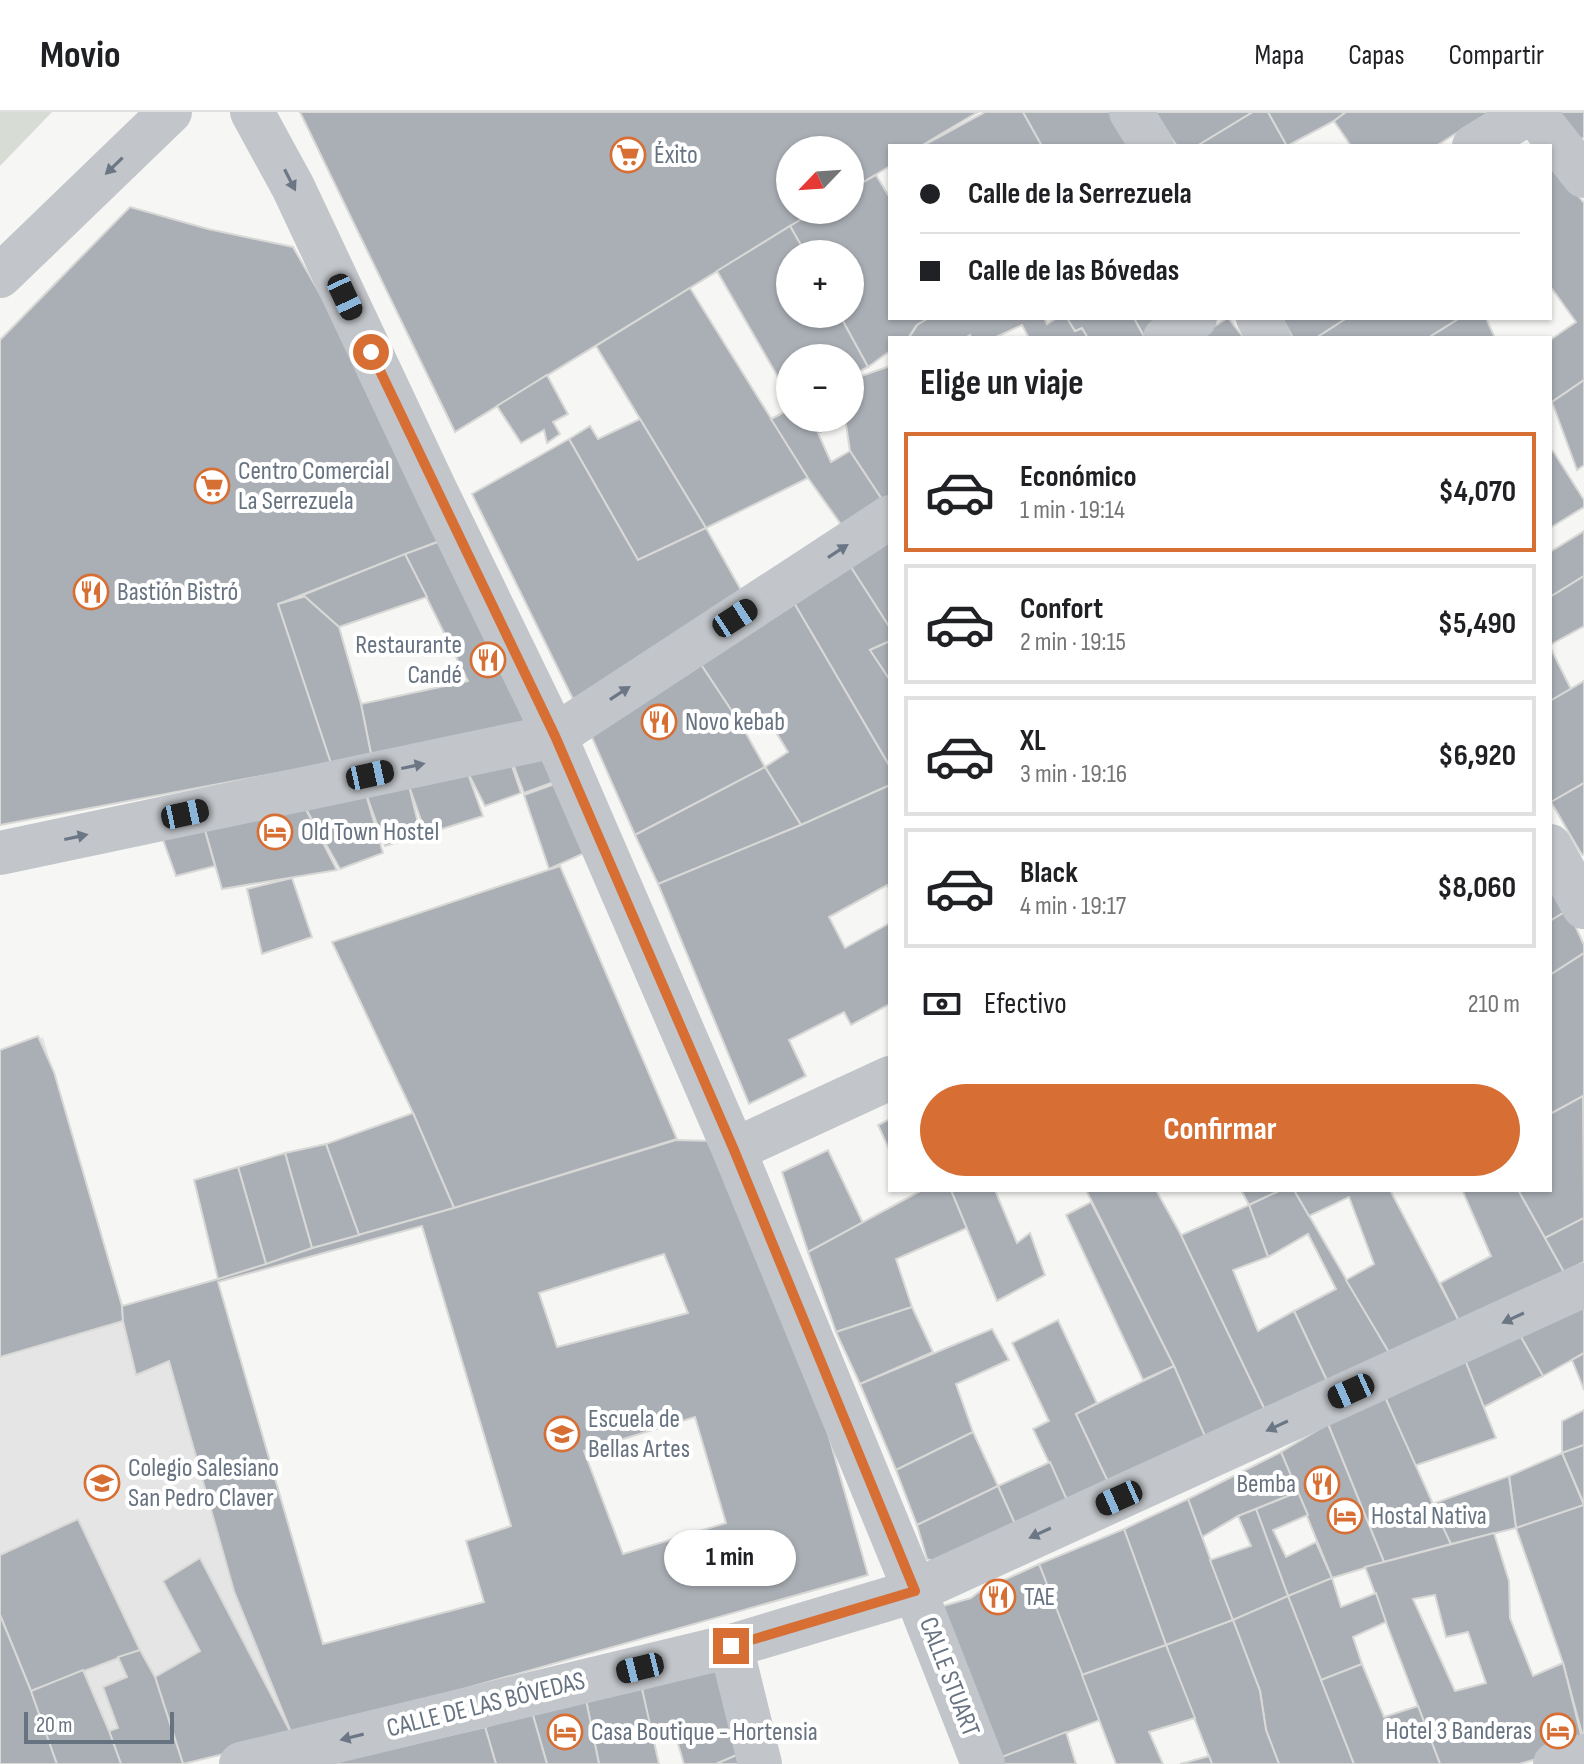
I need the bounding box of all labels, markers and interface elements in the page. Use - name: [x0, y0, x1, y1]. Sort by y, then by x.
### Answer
- text: Movio: [40, 33, 120, 78]
- text: Mapa: [1255, 39, 1304, 72]
- text: Capas: [1348, 39, 1405, 72]
- text: Compartir: [1449, 39, 1544, 72]
- supermarket icon: Éxito: [609, 136, 647, 174]
- north arrow: [776, 136, 864, 224]
- map controls: [776, 136, 864, 432]
- place label: Éxito: [654, 140, 698, 171]
- one-way arrow: [105, 156, 124, 175]
- one-way arrow: [283, 169, 296, 192]
- text: Calle de la Serrezuela: [968, 176, 1192, 212]
- button: +: [776, 240, 864, 328]
- text: Calle de las Bóvedas: [968, 253, 1179, 289]
- car: [324, 270, 366, 324]
- route start: [353, 334, 389, 370]
- button: −: [776, 344, 864, 432]
- text: Elige un viaje: [920, 362, 1084, 405]
- place label: Centro Comercial La Serrezuela: [238, 456, 389, 517]
- icon: car: [924, 456, 996, 528]
- text: Económico: [1020, 459, 1137, 495]
- supermarket icon: Centro Comercial La Serrezuela: [193, 467, 231, 505]
- text: $4,070: [1439, 474, 1516, 510]
- text: 1 min · 19:14: [1020, 495, 1125, 526]
- one-way arrow: [827, 545, 849, 559]
- restaurant icon: Bastión Bistró: [72, 573, 110, 611]
- place label: Bastión Bistró: [117, 577, 238, 608]
- icon: car: [924, 588, 996, 660]
- text: Confort: [1020, 591, 1103, 627]
- car: [708, 595, 762, 641]
- text: $5,490: [1438, 606, 1516, 642]
- text: 2 min · 19:15: [1020, 627, 1126, 658]
- place label: Restaurante Candé: [355, 630, 462, 691]
- restaurant icon: Restaurante Candé: [469, 641, 507, 679]
- one-way arrow: [610, 686, 631, 701]
- restaurant icon: Novo kebab: [640, 703, 678, 741]
- place label: Novo kebab: [685, 707, 785, 738]
- icon: car: [924, 720, 996, 792]
- text: XL: [1020, 723, 1046, 759]
- text: $6,920: [1438, 738, 1516, 774]
- car: [344, 758, 396, 792]
- one-way arrow: [401, 759, 426, 772]
- text: 3 min · 19:16: [1020, 759, 1127, 790]
- car: [159, 797, 211, 831]
- hotel icon: Old Town Hostel: [256, 813, 294, 851]
- place label: Old Town Hostel: [301, 817, 439, 848]
- one-way arrow: [64, 830, 89, 843]
- icon: car: [924, 852, 996, 924]
- text: Black: [1020, 855, 1078, 891]
- text: $8,060: [1437, 870, 1516, 906]
- text: 4 min · 19:17: [1020, 891, 1126, 922]
- icon: cash: [920, 982, 964, 1026]
- text: Efectivo: [984, 986, 1067, 1022]
- text: 210 m: [1468, 989, 1520, 1020]
- button: Confirmar: [920, 1084, 1520, 1176]
- one-way arrow: [1501, 1311, 1525, 1324]
- car: [1324, 1370, 1378, 1412]
- place label: Escuela de Bellas Artes: [588, 1404, 690, 1465]
- school or university icon: Escuela de Bellas Artes: [543, 1415, 581, 1453]
- one-way arrow: [1265, 1419, 1288, 1432]
- place label: Colegio Salesiano San Pedro Claver: [128, 1453, 279, 1514]
- school or university icon: Colegio Salesiano San Pedro Claver: [83, 1464, 121, 1502]
- restaurant icon: Bemba: [1303, 1465, 1341, 1503]
- place label: Bemba: [1237, 1469, 1296, 1500]
- car: [1092, 1477, 1146, 1519]
- hotel icon: Hostal Nativa: [1326, 1497, 1364, 1535]
- place label: Hostal Nativa: [1371, 1501, 1487, 1532]
- one-way arrow: [1028, 1527, 1052, 1540]
- callout: 1 min: [665, 1530, 797, 1586]
- text: 1 min: [706, 1542, 754, 1573]
- restaurant icon: TAE: [979, 1578, 1017, 1616]
- place label: TAE: [1024, 1582, 1055, 1613]
- street label: CALLE STUART: [912, 1613, 986, 1741]
- route end: [713, 1628, 749, 1664]
- car: [614, 1651, 666, 1685]
- street label: CALLE DE LAS BÓVEDAS: [384, 1665, 588, 1745]
- scale bar: [24, 1708, 174, 1744]
- text: 20 m: [36, 1712, 73, 1739]
- hotel icon: Hotel 3 Banderas: [1539, 1712, 1577, 1750]
- hotel icon: Casa Boutique - Hortensia: [546, 1713, 584, 1751]
- place label: Hotel 3 Banderas: [1385, 1716, 1532, 1747]
- place label: Casa Boutique - Hortensia: [591, 1717, 818, 1748]
- one-way arrow: [339, 1732, 364, 1744]

